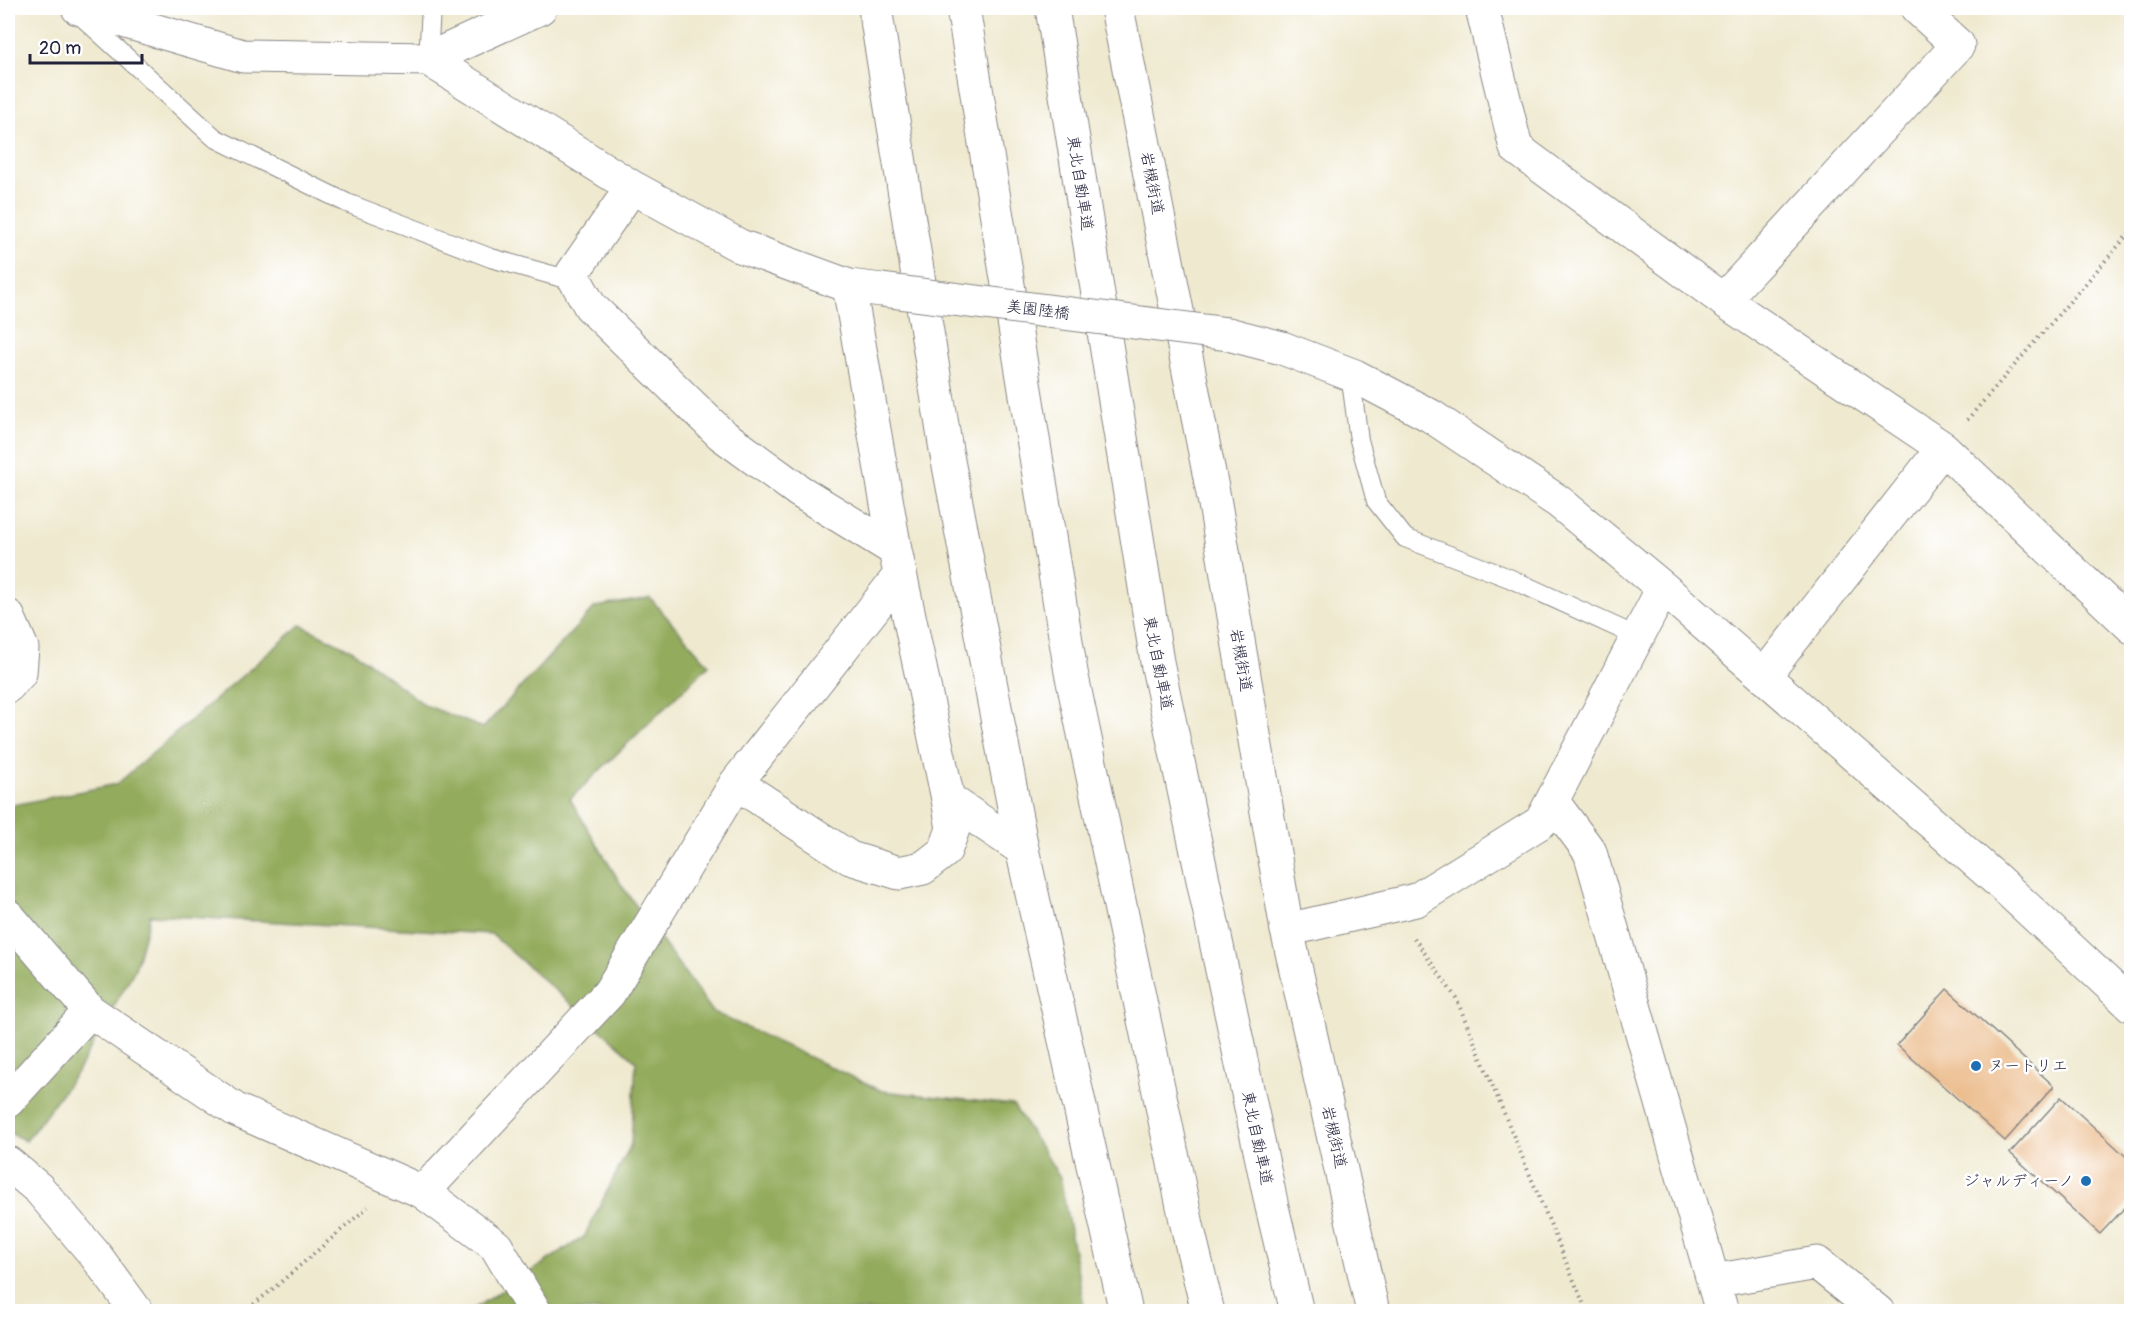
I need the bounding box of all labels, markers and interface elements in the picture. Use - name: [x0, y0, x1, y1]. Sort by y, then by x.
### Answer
- scale bar: [30, 27, 142, 65]
- text: 20 m: [39, 37, 81, 60]
- street label: 東北自動車道: [1063, 134, 1097, 232]
- street label: 岩槻街道: [1136, 150, 1168, 216]
- street label: 美園陸橋: [1005, 296, 1071, 324]
- street label: 東北自動車道: [1139, 614, 1177, 712]
- street label: 岩槻街道: [1226, 627, 1256, 693]
- place label: ヌートリエ: [1988, 1056, 2068, 1076]
- marker: ヌートリエ: [1969, 1059, 1983, 1073]
- street label: 東北自動車道: [1237, 1089, 1277, 1187]
- street label: 岩槻街道: [1317, 1104, 1351, 1170]
- place label: ジャルディーノ: [1963, 1171, 2074, 1191]
- marker: ジャルディーノ: [2079, 1174, 2093, 1188]

